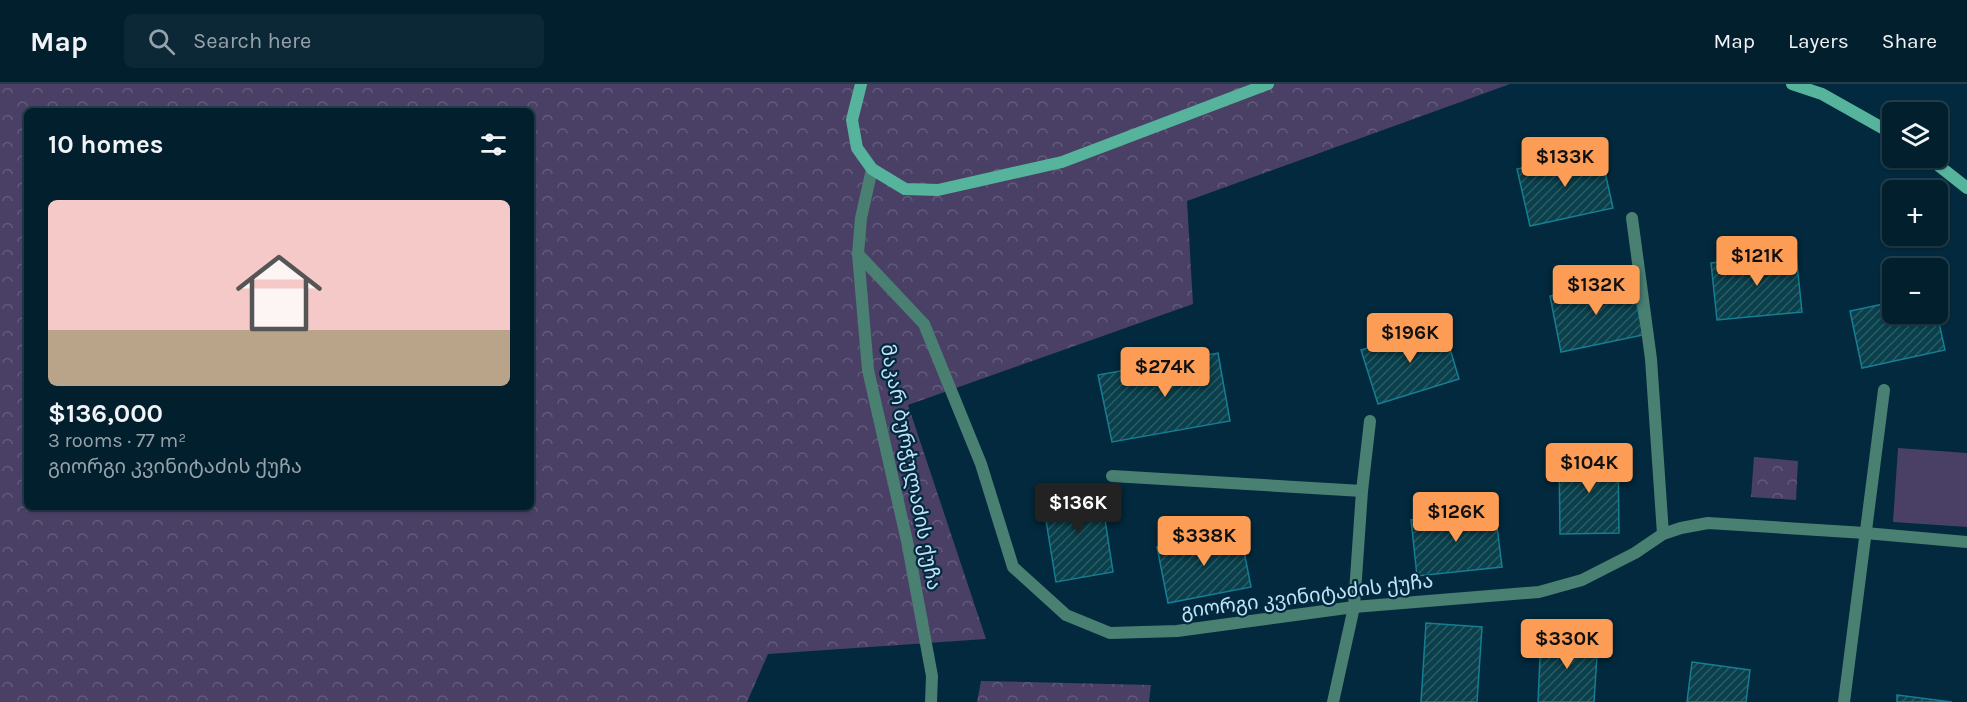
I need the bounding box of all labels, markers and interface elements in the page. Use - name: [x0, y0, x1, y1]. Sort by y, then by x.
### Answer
- search box: [124, 14, 544, 68]
- text: Map: [30, 25, 88, 58]
- icon: search: [145, 25, 178, 58]
- text: Search here: [193, 28, 311, 54]
- text: Map: [1713, 29, 1755, 53]
- text: Layers: [1788, 29, 1849, 53]
- text: Share: [1882, 29, 1937, 53]
- map controls: [1882, 102, 1948, 324]
- button: layers: [1882, 102, 1948, 168]
- icon: filters: [477, 128, 510, 161]
- text: 10 homes: [48, 129, 163, 160]
- pin: $133K: [1523, 137, 1607, 188]
- text: $133K: [1536, 145, 1594, 168]
- button: +: [1882, 180, 1948, 246]
- pin: $121K: [1715, 236, 1799, 287]
- icon: home: [225, 239, 333, 347]
- text: $121K: [1730, 244, 1784, 267]
- button: −: [1882, 258, 1948, 324]
- pin: $132K: [1554, 265, 1638, 316]
- text: $132K: [1567, 273, 1625, 296]
- pin: $196K: [1368, 313, 1452, 364]
- text: $196K: [1381, 321, 1439, 344]
- street label: მაკარ ბურჭულაძის ქუჩა: [875, 342, 946, 592]
- pin: $274K: [1123, 347, 1207, 398]
- text: $274K: [1135, 355, 1195, 378]
- text: $136,000: [48, 398, 163, 429]
- text: 3 rooms · 77 m²: [48, 429, 186, 452]
- pin: $104K: [1547, 443, 1631, 494]
- text: $104K: [1560, 451, 1618, 474]
- text: გიორგი კვინიტაძის ქუჩა: [48, 455, 302, 478]
- pin: $136K: [1036, 483, 1120, 534]
- text: $136K: [1049, 491, 1107, 514]
- pin: $126K: [1414, 492, 1498, 543]
- text: $126K: [1427, 500, 1485, 523]
- pin: $338K: [1162, 516, 1246, 567]
- text: $338K: [1172, 524, 1236, 547]
- street label: გიორგი კვინიტაძის ქუჩა: [1180, 569, 1434, 623]
- pin: $330K: [1525, 619, 1609, 670]
- text: $330K: [1535, 627, 1599, 650]

